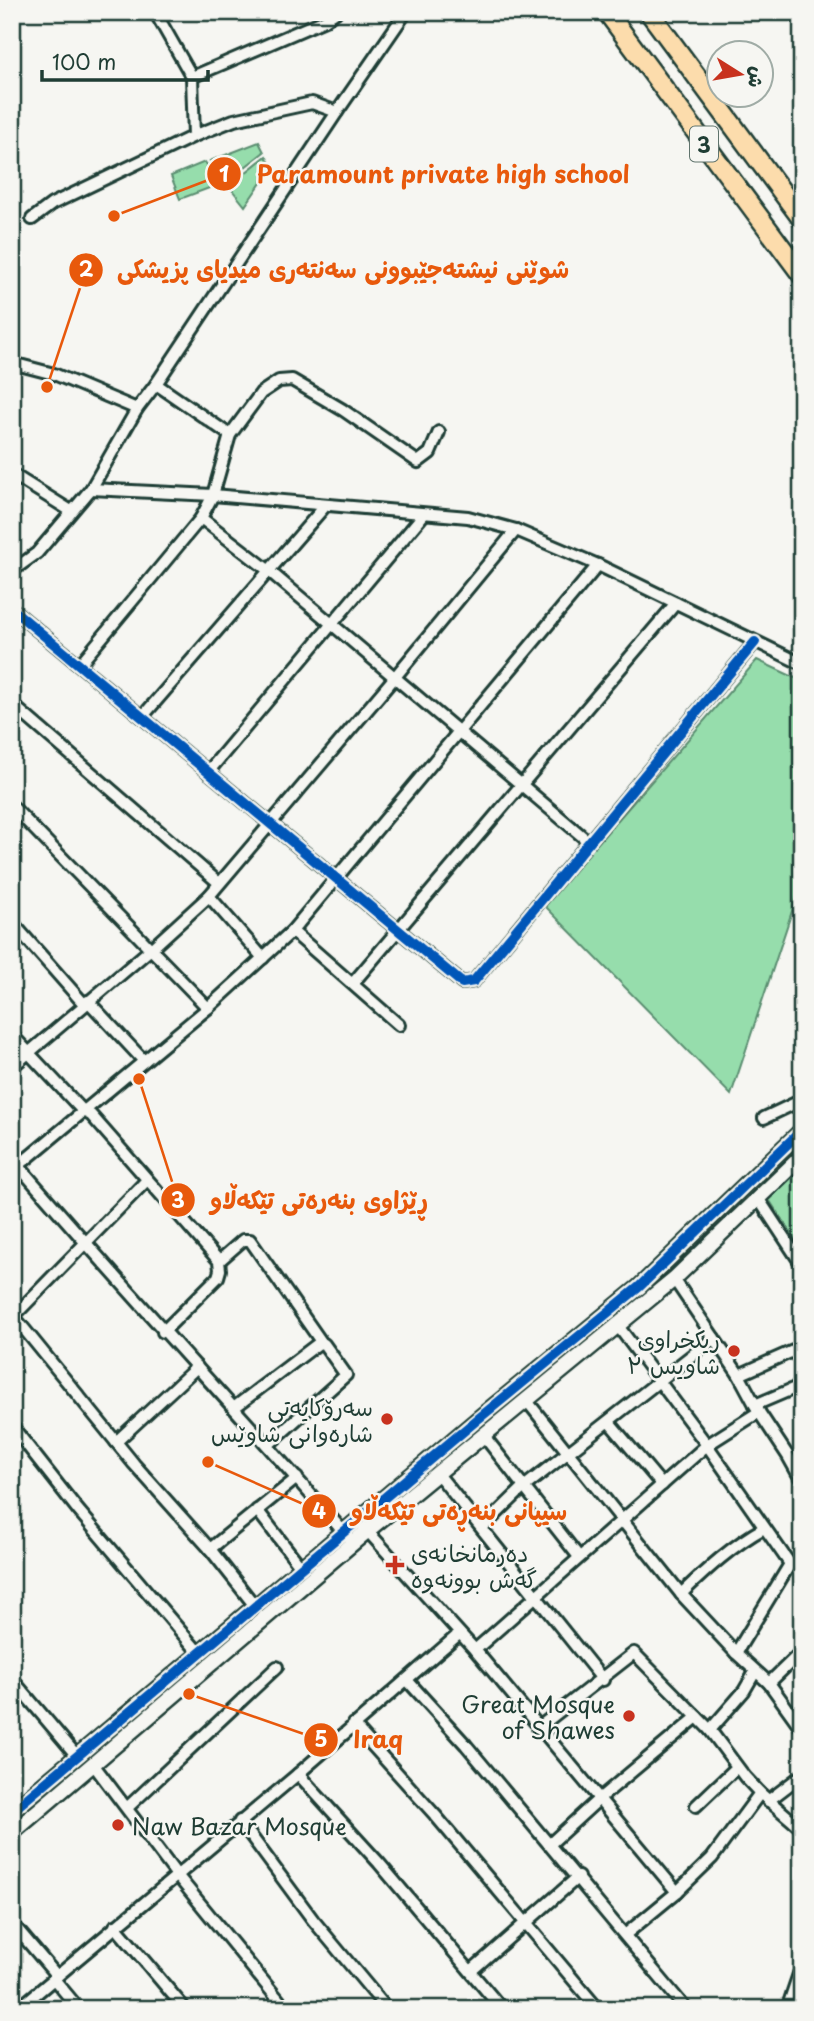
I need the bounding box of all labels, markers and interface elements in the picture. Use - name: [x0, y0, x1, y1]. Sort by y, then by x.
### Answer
- scale bar: [42, 38, 208, 82]
- north arrow: [706, 38, 776, 108]
- text: 100 m: [52, 45, 116, 77]
- text: ش: [742, 65, 773, 90]
- road number: 3: [690, 127, 718, 162]
- callout: Paramount private high school: [206, 152, 644, 197]
- text: Paramount private high school: [256, 155, 630, 191]
- text: 1: [219, 157, 229, 189]
- callout: شوێنی نیشتەجێبوونی سەنتەری میدیای پزیشکی: [68, 247, 583, 292]
- text: شوێنی نیشتەجێبوونی سەنتەری میدیای پزیشکی: [117, 250, 569, 286]
- text: 2: [79, 252, 94, 284]
- callout: ڕێژاوی بنەرەتی تێکەڵاو: [161, 1178, 442, 1223]
- text: ڕێژاوی بنەرەتی تێکەڵاو: [208, 1181, 428, 1221]
- text: 3: [171, 1183, 185, 1215]
- place label: ريكخراوى ۲ شاويس: [627, 1321, 720, 1382]
- marker: ريكخراوى ۲ شاويس: [726, 1343, 742, 1359]
- place label: سەرۆکایەتی شارەوانی شاوێس: [211, 1389, 373, 1450]
- marker: سەرۆکایەتی شارەوانی شاوێس: [379, 1411, 395, 1427]
- callout: سیپانی بنەڕەتی تێکەڵاو: [301, 1489, 581, 1534]
- text: سیپانی بنەڕەتی تێکەڵاو: [349, 1492, 567, 1532]
- text: 4: [312, 1494, 326, 1526]
- place label: دەرمانخانەی گەش بوونەوە: [411, 1535, 537, 1596]
- marker: دەرمانخانەی گەش بوونەوە: [385, 1555, 405, 1575]
- place label: Great Mosque of Shawes: [461, 1686, 615, 1747]
- marker: Great Mosque of Shawes: [621, 1708, 637, 1724]
- callout: Iraq: [304, 1717, 417, 1762]
- text: Iraq: [353, 1720, 403, 1756]
- text: 5: [314, 1722, 328, 1754]
- place label: Naw Bazar Mosque: [132, 1808, 347, 1843]
- marker: Naw Bazar Mosque: [110, 1817, 126, 1833]

